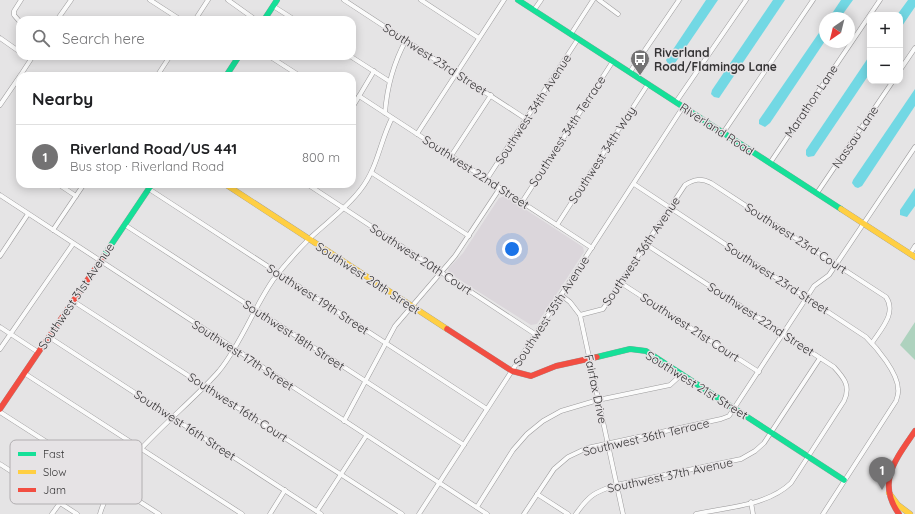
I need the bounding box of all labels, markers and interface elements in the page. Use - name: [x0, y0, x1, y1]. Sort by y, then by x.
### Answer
- north arrow: [819, 12, 855, 48]
- map controls: [867, 12, 903, 84]
- button: +: [867, 12, 903, 48]
- search box: [16, 16, 356, 60]
- street label: Southwest 23rd Street: [380, 20, 490, 98]
- icon: search: [30, 27, 52, 49]
- text: Search here: [62, 29, 145, 48]
- place label: Riverland Road/Flamingo Lane: [654, 45, 777, 74]
- bus stop icon: Riverland Road/Flamingo Lane: [629, 48, 651, 76]
- button: −: [867, 48, 903, 84]
- street label: Southwest 34th Avenue: [492, 51, 574, 167]
- street label: Marathon Lane: [781, 62, 841, 140]
- street label: Southwest 34th Terrace: [526, 73, 609, 189]
- text: Nearby: [32, 88, 93, 109]
- street label: Riverland Road: [677, 99, 757, 159]
- street label: Nassau Lane: [829, 103, 881, 171]
- street label: Southwest 34th Way: [565, 104, 639, 206]
- street label: Southwest 22nd Street: [420, 132, 532, 212]
- text: Riverland Road/US 441: [70, 139, 237, 158]
- text: 1: [42, 149, 48, 165]
- text: 800 m: [302, 149, 340, 165]
- text: Bus stop · Riverland Road: [70, 158, 224, 174]
- street label: Southwest 36th Avenue: [599, 193, 683, 308]
- street label: Southwest 23rd Court: [742, 199, 850, 277]
- street label: Southwest 20th Court: [367, 220, 475, 298]
- street label: Southwest 20th Street: [313, 239, 423, 317]
- your location: [502, 239, 522, 259]
- street label: Southwest 23rd Street: [722, 239, 832, 317]
- street label: Southwest 31st Avenue: [35, 240, 117, 352]
- street label: Southwest 35th Avenue: [510, 253, 592, 369]
- street label: Southwest 19th Street: [264, 260, 372, 338]
- street label: Southwest 22nd Street: [705, 279, 817, 359]
- street label: Southwest 21st Court: [638, 289, 742, 365]
- street label: Southwest 18th Street: [240, 296, 348, 374]
- street label: Southwest 17th Street: [189, 317, 297, 393]
- street label: Southwest 21st Street: [643, 348, 751, 422]
- street label: Fairfax Drive: [581, 353, 611, 425]
- street label: Southwest 16th Court: [185, 369, 291, 445]
- street label: Southwest 16th Street: [131, 386, 239, 464]
- street label: Southwest 36th Terrace: [581, 415, 711, 459]
- legend: [10, 440, 142, 504]
- text: Fast: [43, 447, 65, 461]
- street label: Southwest 37th Avenue: [606, 454, 734, 496]
- pin: 1: [869, 457, 895, 490]
- text: Slow: [43, 465, 67, 479]
- text: Jam: [43, 483, 66, 497]

